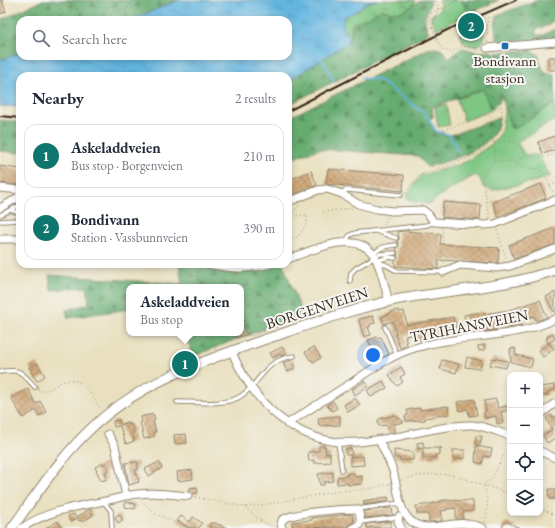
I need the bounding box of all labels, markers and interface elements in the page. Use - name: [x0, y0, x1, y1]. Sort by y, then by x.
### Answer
- pin: 2: [458, 11, 484, 41]
- search box: [16, 16, 292, 60]
- icon: search: [30, 27, 52, 49]
- text: Search here: [62, 29, 127, 48]
- marker: Bondivann stasjon: [500, 41, 510, 51]
- place label: Bondivann stasjon: [473, 51, 537, 87]
- text: Nearby: [32, 87, 84, 109]
- text: 2 results: [235, 90, 276, 107]
- text: Askeladdveien: [71, 138, 161, 157]
- text: 1: [43, 148, 49, 165]
- text: 210 m: [244, 148, 275, 165]
- text: Bus stop · Borgenveien: [71, 157, 183, 174]
- text: Bondivann: [71, 210, 140, 229]
- text: 2: [43, 220, 49, 237]
- text: 390 m: [244, 220, 275, 237]
- text: Station · Vassbunnveien: [71, 229, 188, 246]
- street label: BORGENVEIEN: [263, 282, 370, 333]
- popup: [126, 284, 244, 336]
- text: Askeladdveien: [140, 292, 230, 311]
- street label: TYRIHANSVEIEN: [408, 305, 530, 346]
- text: Bus stop: [140, 311, 183, 328]
- your location: [363, 345, 383, 365]
- pin: 1: [172, 349, 198, 379]
- map controls: [507, 372, 543, 516]
- button: +: [507, 372, 543, 408]
- button: −: [507, 408, 543, 444]
- button: locate: [507, 444, 543, 480]
- button: layers: [507, 480, 543, 516]

